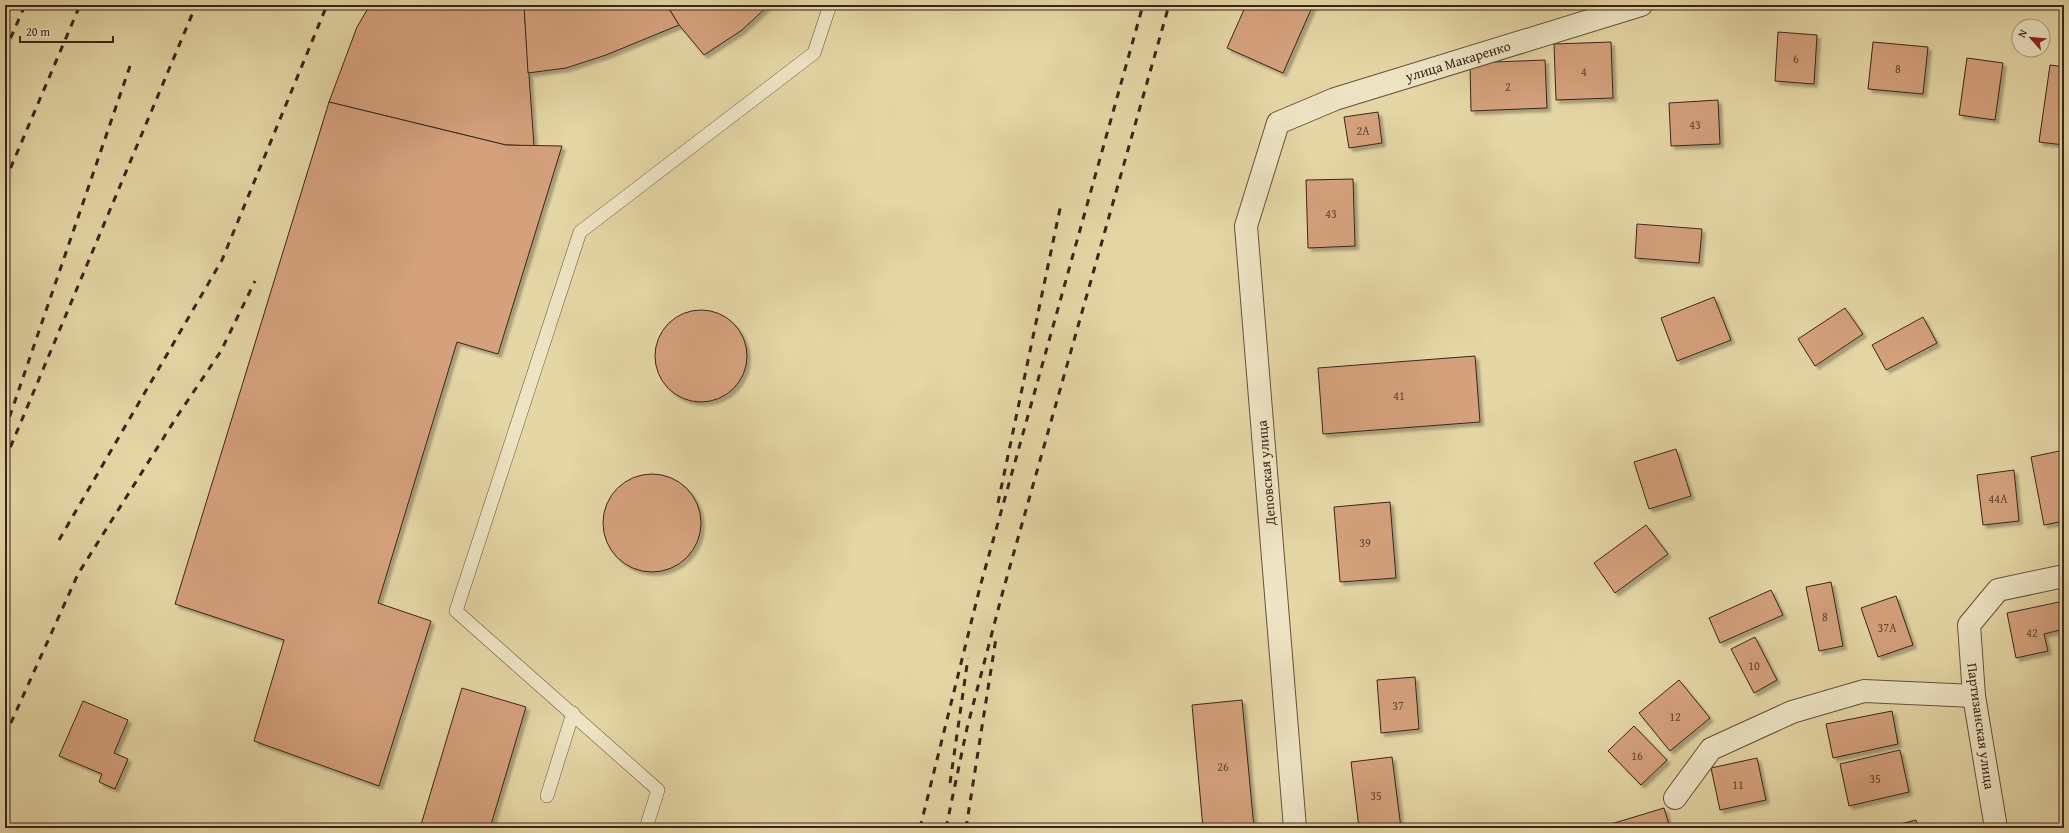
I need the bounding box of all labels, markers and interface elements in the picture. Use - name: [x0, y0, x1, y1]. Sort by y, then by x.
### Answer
- scale bar: [20, 18, 113, 44]
- north arrow: [2011, 18, 2051, 58]
- text: 20 m: [26, 23, 50, 40]
- text: N: [2013, 26, 2031, 40]
- street label: улица Макаренко: [1402, 35, 1513, 87]
- house number: 6: [1793, 50, 1799, 67]
- house number: 8: [1895, 60, 1901, 77]
- house number: 4: [1581, 63, 1587, 80]
- house number: 2: [1505, 78, 1511, 95]
- house number: 43: [1689, 116, 1701, 133]
- house number: 2А: [1356, 122, 1370, 139]
- house number: 43: [1325, 205, 1337, 222]
- house number: 41: [1393, 387, 1405, 404]
- street label: Деповская улица: [1251, 419, 1281, 527]
- house number: 44А: [1989, 490, 2008, 507]
- house number: 39: [1359, 534, 1371, 551]
- house number: 8: [1822, 608, 1828, 625]
- house number: 37А: [1878, 619, 1897, 636]
- house number: 42: [2026, 624, 2038, 641]
- house number: 10: [1748, 657, 1760, 674]
- street label: Партизанская улица: [1962, 662, 2000, 791]
- house number: 37: [1392, 697, 1404, 714]
- house number: 12: [1669, 708, 1681, 725]
- house number: 16: [1631, 747, 1643, 764]
- house number: 26: [1217, 758, 1229, 775]
- house number: 35: [1869, 770, 1881, 787]
- house number: 11: [1732, 776, 1744, 793]
- house number: 35: [1370, 787, 1382, 804]

